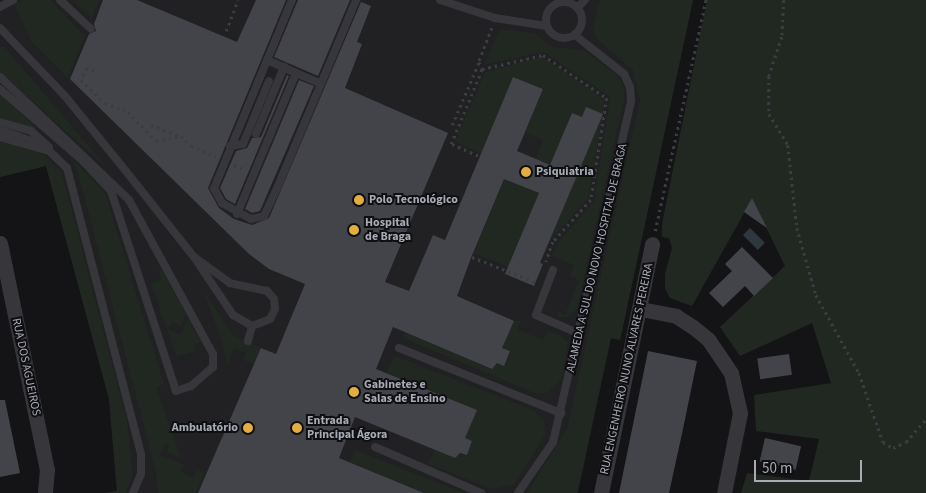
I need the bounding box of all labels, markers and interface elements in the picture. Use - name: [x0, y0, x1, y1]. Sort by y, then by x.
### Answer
- street label: ALAMEDA A SUL DO NOVO HOSPITAL DE BRAGA: [564, 142, 630, 374]
- place label: Psiquiatria: [536, 165, 594, 179]
- marker: Psiquiatria: [520, 166, 532, 178]
- place label: Polo Tecnológico: [369, 193, 458, 207]
- marker: Polo Tecnológico: [353, 194, 365, 206]
- place label: Hospital de Braga: [365, 216, 411, 244]
- marker: Hospital de Braga: [347, 223, 361, 237]
- street label: RUA ENGENHEIRO NUNO ALVARES PEREIRA: [598, 262, 656, 476]
- street label: RUA DOS AGUEIROS: [9, 317, 43, 417]
- place label: Gabinetes e Salas de Ensino: [364, 378, 446, 406]
- marker: Gabinetes e Salas de Ensino: [348, 386, 360, 398]
- place label: Entrada Principal Ágora: [307, 414, 387, 442]
- place label: Ambulatório: [172, 421, 238, 435]
- marker: Ambulatório: [242, 422, 254, 434]
- marker: Entrada Principal Ágora: [291, 422, 303, 434]
- scale bar: [756, 450, 864, 482]
- text: 50 m: [762, 458, 792, 479]

